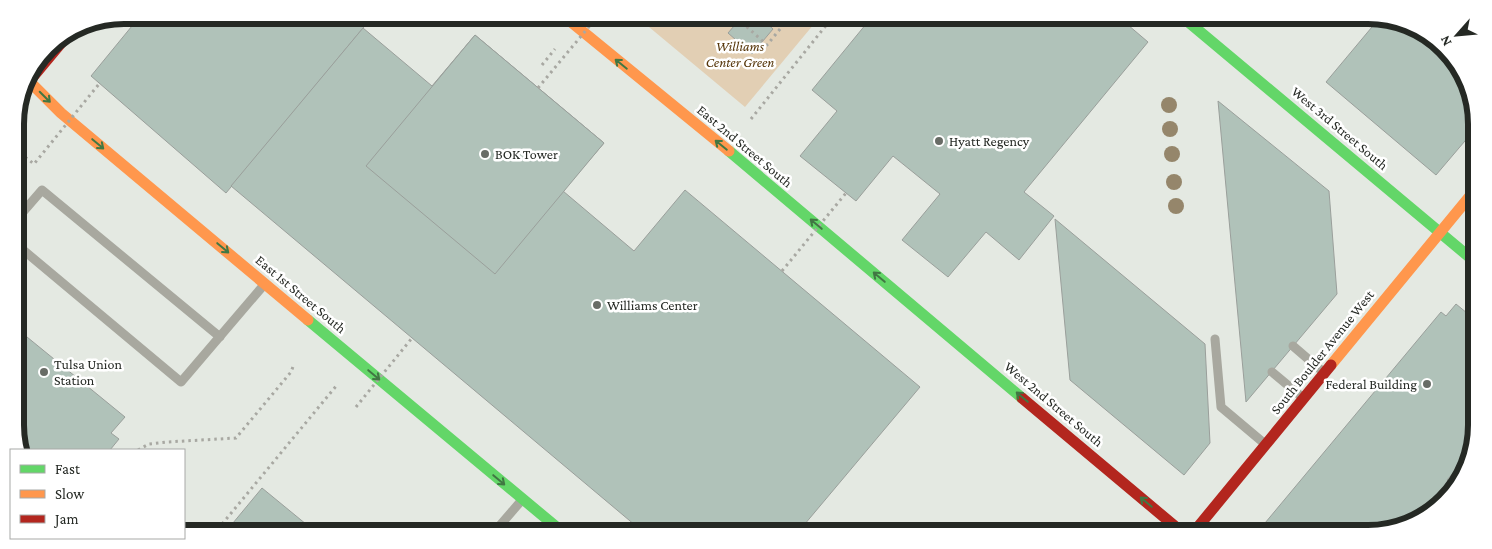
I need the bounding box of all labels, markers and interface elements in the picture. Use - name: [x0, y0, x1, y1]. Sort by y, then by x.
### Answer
- north arrow: [1432, 10, 1482, 60]
- text: N: [1436, 33, 1455, 49]
- park label: Williams Center Green: [706, 38, 774, 70]
- one-way arrow: [615, 58, 628, 69]
- street label: West 3rd Street South: [1289, 83, 1392, 173]
- one-way arrow: [39, 91, 51, 103]
- street label: East 2nd Street South: [694, 101, 796, 191]
- place label: Hyatt Regency: [949, 133, 1030, 149]
- marker: Hyatt Regency: [933, 135, 945, 147]
- one-way arrow: [91, 138, 104, 149]
- one-way arrow: [715, 140, 728, 151]
- place label: BOK Tower: [495, 146, 558, 162]
- marker: BOK Tower: [479, 148, 491, 160]
- one-way arrow: [810, 219, 823, 230]
- one-way arrow: [216, 243, 229, 254]
- street label: East 1st Street South: [253, 252, 350, 337]
- one-way arrow: [873, 272, 886, 283]
- street label: South Boulder Avenue West: [1267, 286, 1377, 417]
- place label: Williams Center: [607, 297, 698, 313]
- marker: Williams Center: [591, 299, 603, 311]
- place label: Tulsa Union Station: [54, 356, 122, 388]
- street label: West 2nd Street South: [1001, 358, 1107, 450]
- marker: Tulsa Union Station: [38, 366, 50, 378]
- one-way arrow: [368, 370, 381, 381]
- place label: Federal Building: [1326, 376, 1417, 392]
- marker: Federal Building: [1421, 378, 1433, 390]
- one-way arrow: [1015, 391, 1028, 403]
- legend: [10, 449, 185, 539]
- text: Fast: [55, 461, 81, 477]
- one-way arrow: [492, 474, 505, 485]
- text: Slow: [55, 486, 85, 502]
- one-way arrow: [1140, 496, 1153, 507]
- text: Jam: [53, 511, 78, 528]

